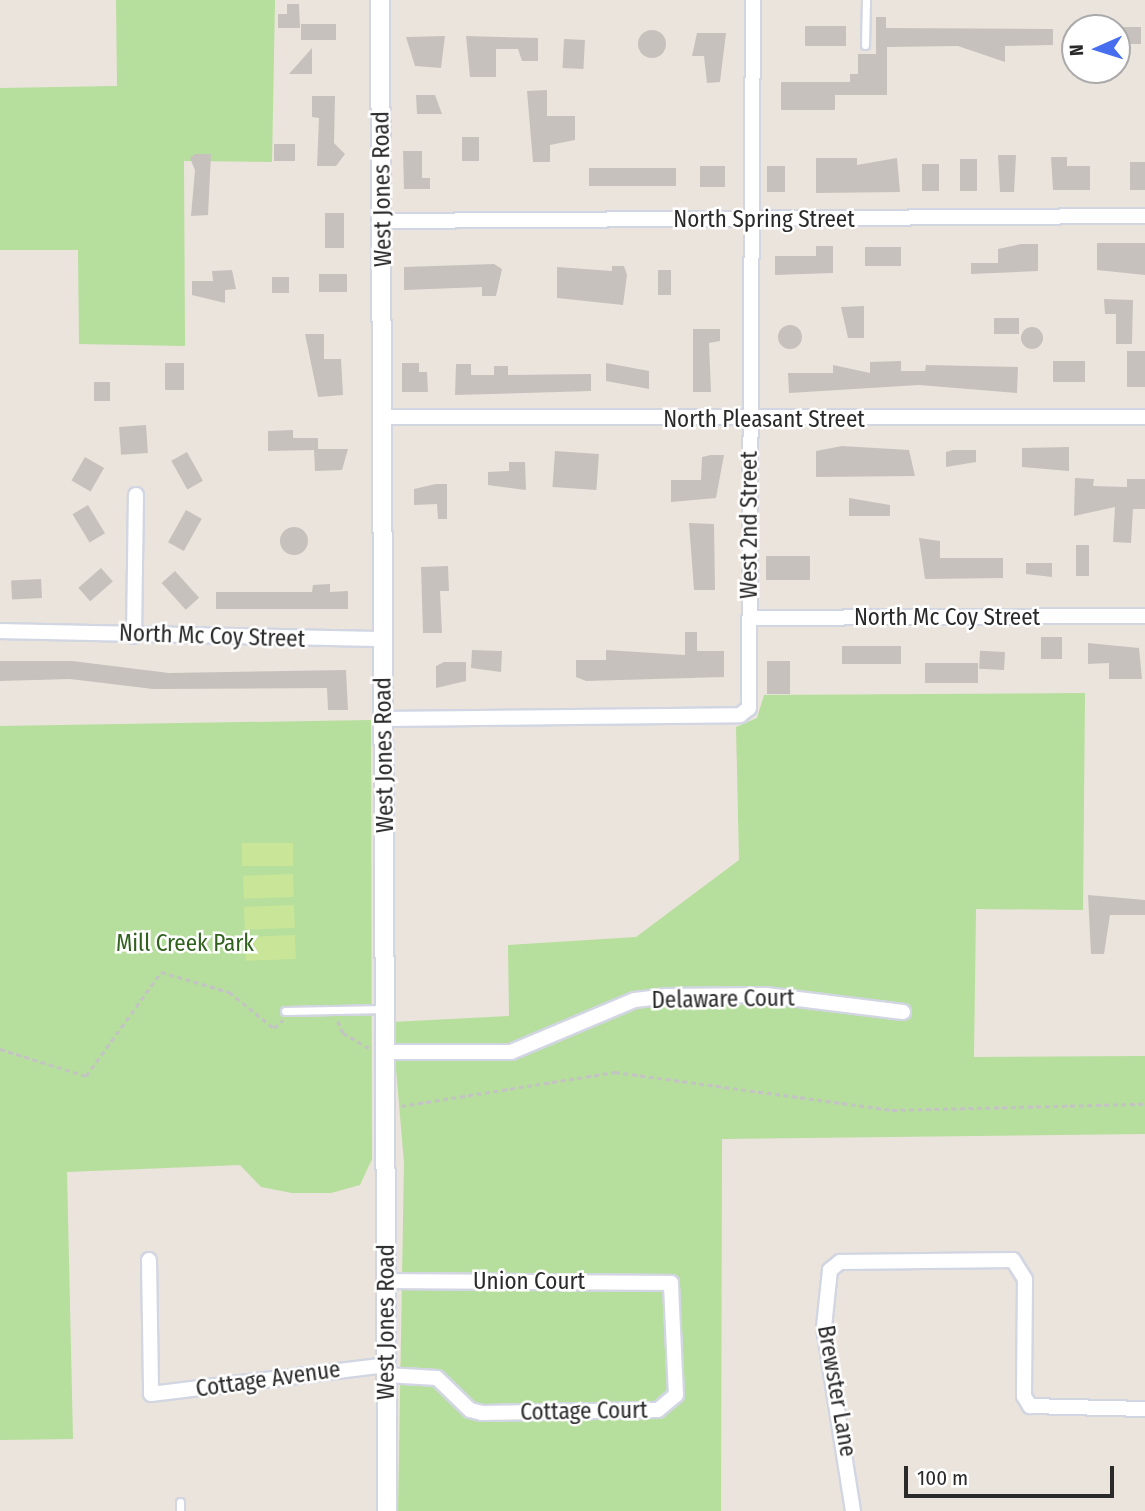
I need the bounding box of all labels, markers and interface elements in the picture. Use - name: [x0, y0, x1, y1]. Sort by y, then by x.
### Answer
- north arrow: [1061, 14, 1131, 84]
- text: N: [1065, 44, 1088, 56]
- street label: West Jones Road: [367, 111, 397, 267]
- street label: North Spring Street: [673, 205, 855, 233]
- street label: North Pleasant Street: [663, 405, 865, 433]
- street label: West 2nd Street: [735, 451, 763, 599]
- street label: North Mc Coy Street: [854, 603, 1040, 631]
- street label: North Mc Coy Street: [118, 619, 306, 653]
- street label: West Jones Road: [369, 677, 399, 833]
- park label: Mill Creek Park: [116, 929, 254, 957]
- street label: Delaware Court: [651, 984, 795, 1014]
- street label: West Jones Road: [372, 1244, 400, 1400]
- street label: Union Court: [473, 1267, 585, 1295]
- street label: Brewster Lane: [812, 1323, 862, 1459]
- street label: Cottage Avenue: [194, 1355, 342, 1403]
- street label: Cottage Court: [520, 1396, 648, 1426]
- scale bar: [907, 1452, 1117, 1496]
- text: 100 m: [917, 1465, 968, 1491]

